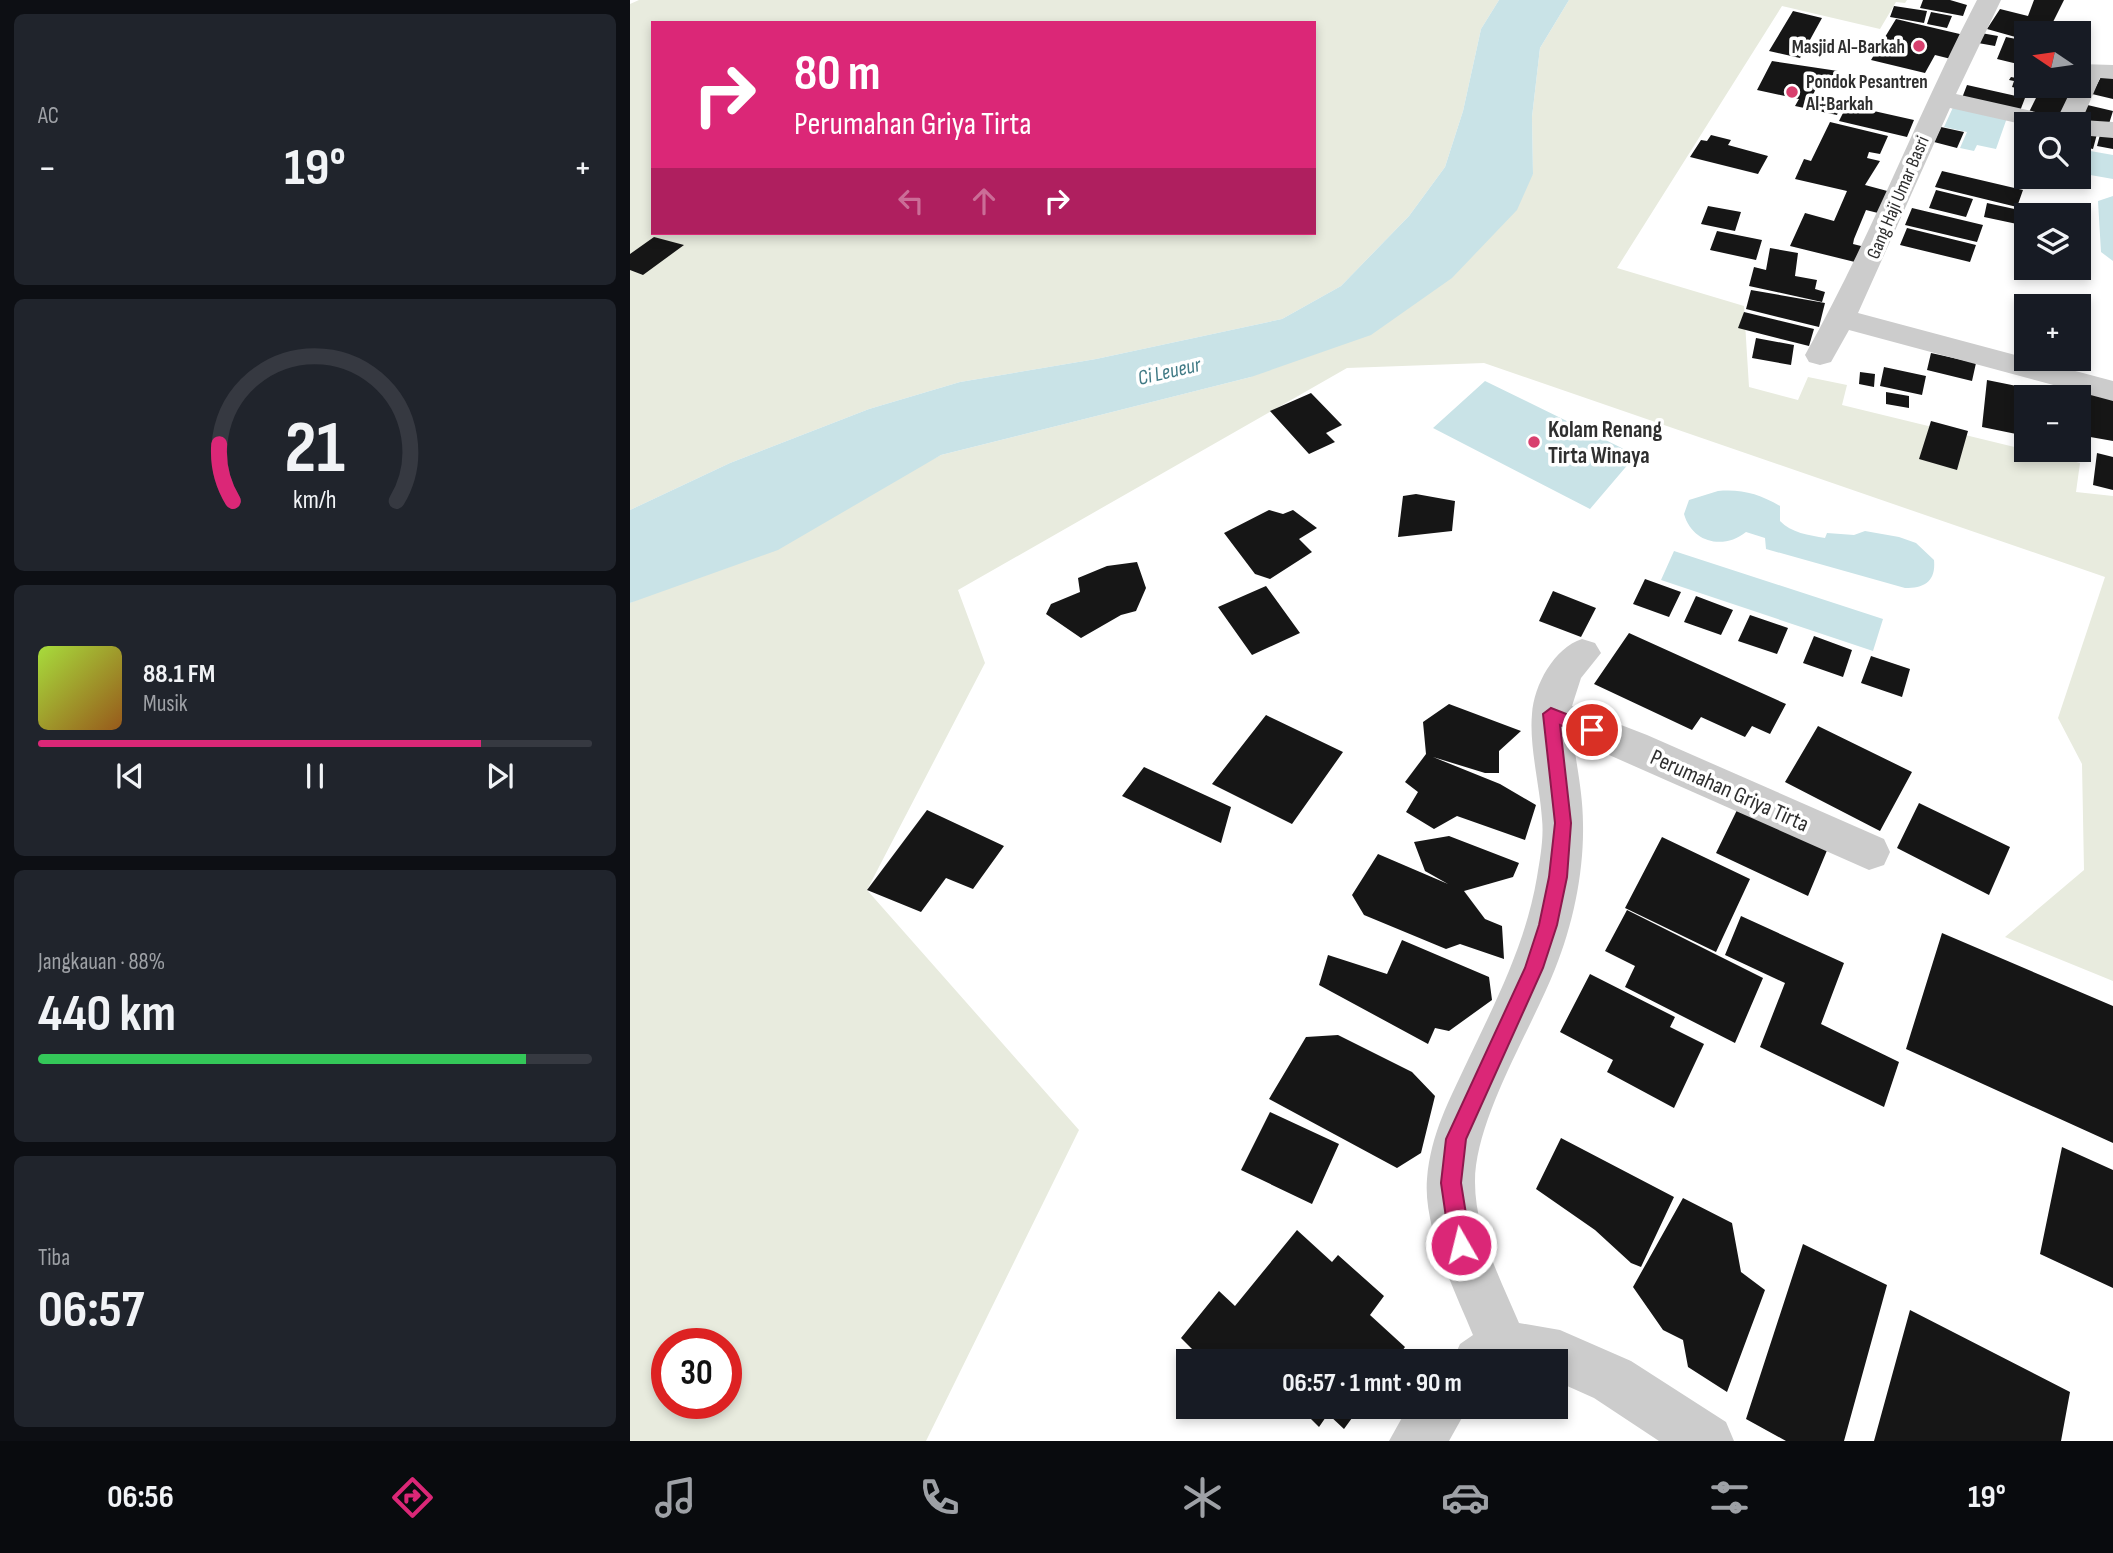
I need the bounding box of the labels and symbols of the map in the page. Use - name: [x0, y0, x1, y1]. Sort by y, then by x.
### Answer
- north arrow: [2014, 21, 2091, 98]
- place label: Masjid Al-Barkah: [1792, 36, 1905, 59]
- marker: Masjid Al-Barkah: [1911, 38, 1927, 54]
- place label: Pondok Pesantren Al-Barkah: [1805, 71, 1928, 116]
- marker: Pondok Pesantren Al-Barkah: [1784, 84, 1800, 100]
- street label: Gang Haji Umar Basri: [1862, 133, 1935, 263]
- water label: Ci Leueur: [1135, 352, 1204, 391]
- place label: Kolam Renang Tirta Winaya: [1548, 416, 1663, 470]
- marker: Kolam Renang Tirta Winaya: [1526, 434, 1542, 450]
- pin: [1562, 700, 1622, 760]
- street label: Perumahan Griya Tirta: [1646, 743, 1813, 838]
- position arrow: [1424, 1208, 1498, 1282]
- speed limit sign: 30: [651, 1328, 742, 1419]

